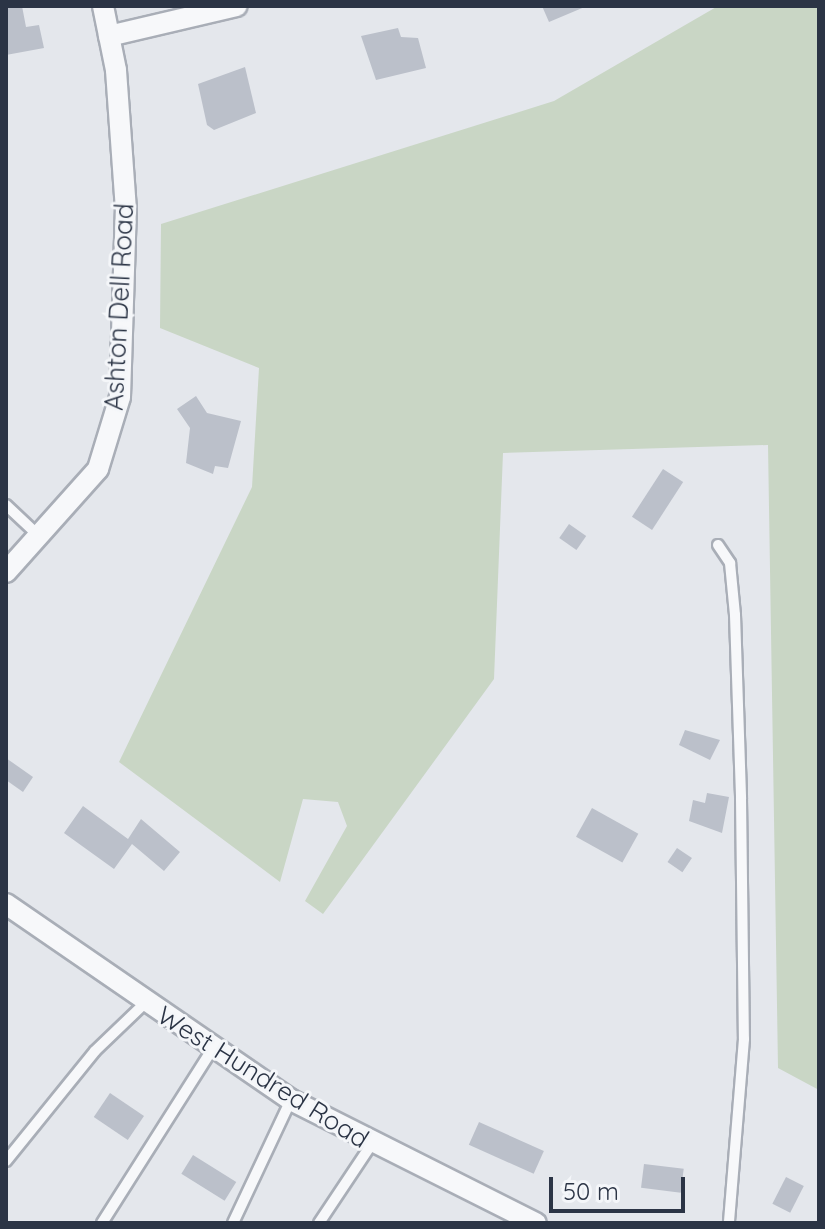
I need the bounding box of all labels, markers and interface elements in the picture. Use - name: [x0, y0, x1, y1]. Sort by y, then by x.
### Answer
- street label: Ashton Dell Road: [98, 203, 140, 411]
- street label: West Hundred Road: [152, 999, 374, 1155]
- scale bar: [553, 1161, 689, 1211]
- text: 50 m: [563, 1176, 619, 1206]

